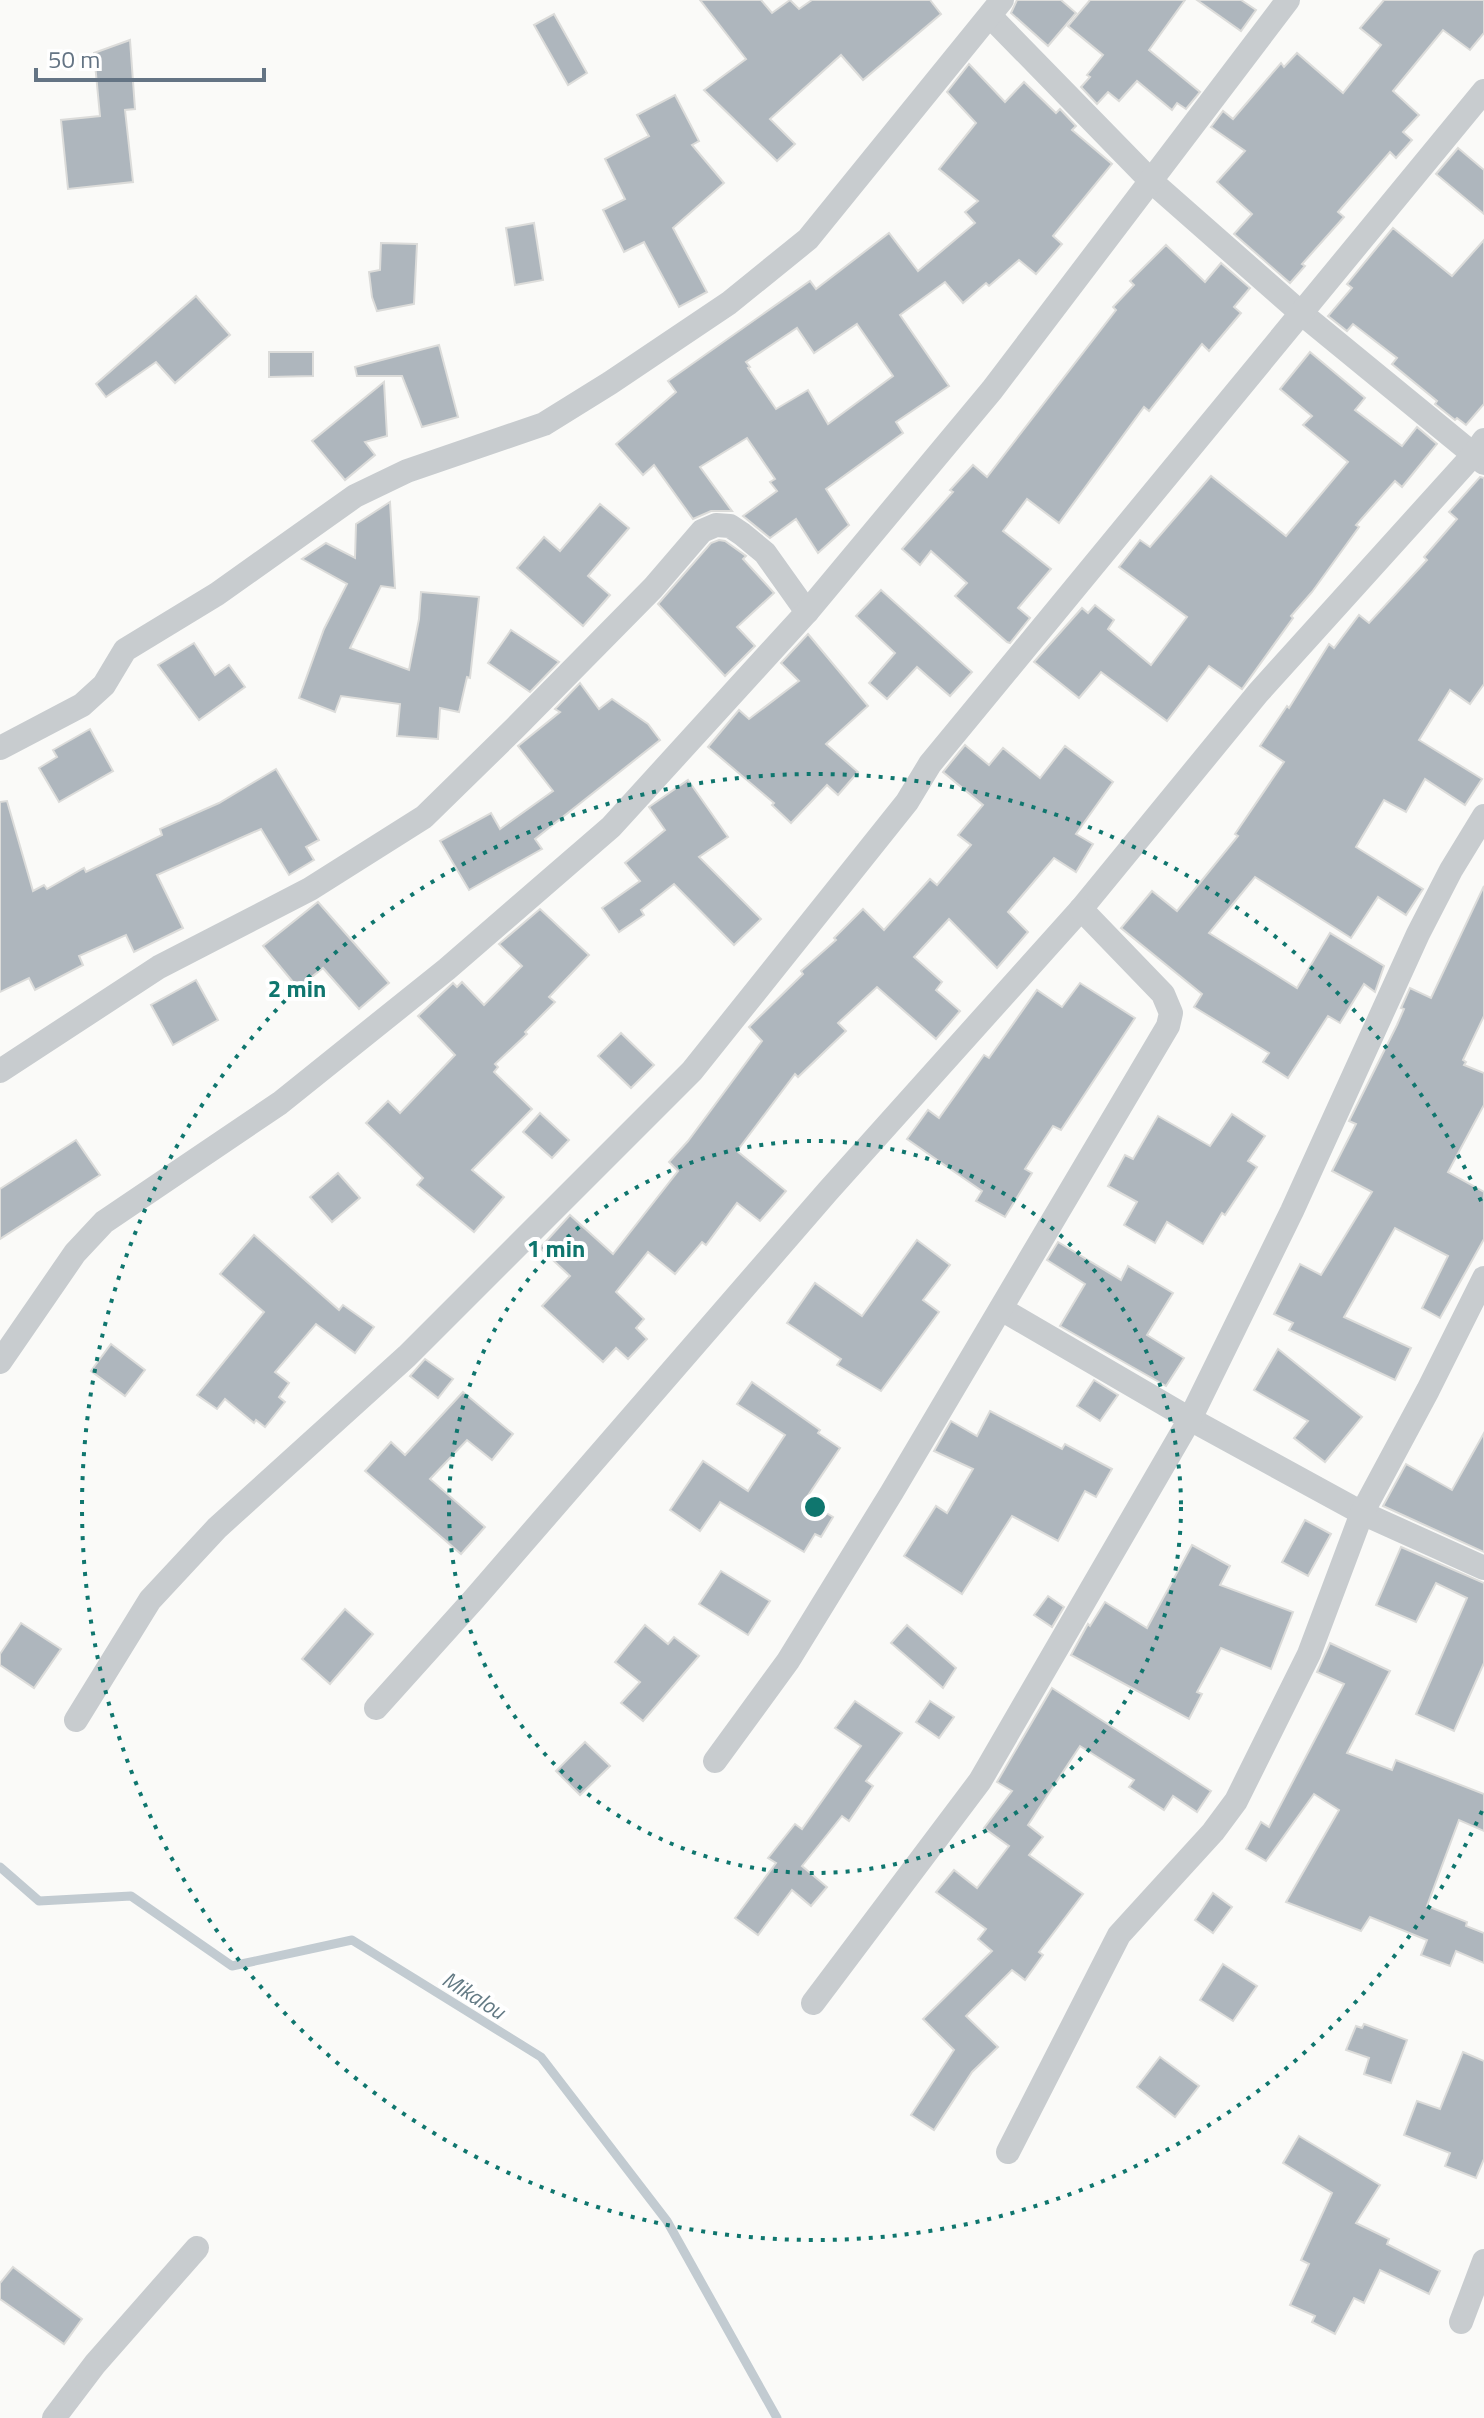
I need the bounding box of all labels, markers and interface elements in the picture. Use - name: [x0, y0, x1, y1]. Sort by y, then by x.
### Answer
- scale bar: [36, 32, 264, 82]
- text: 50 m: [48, 41, 100, 77]
- text: 2 min: [268, 970, 326, 1006]
- text: 1 min: [527, 1230, 585, 1266]
- centre of rings: [801, 1493, 829, 1521]
- water label: Mikalou: [436, 1962, 514, 2029]

